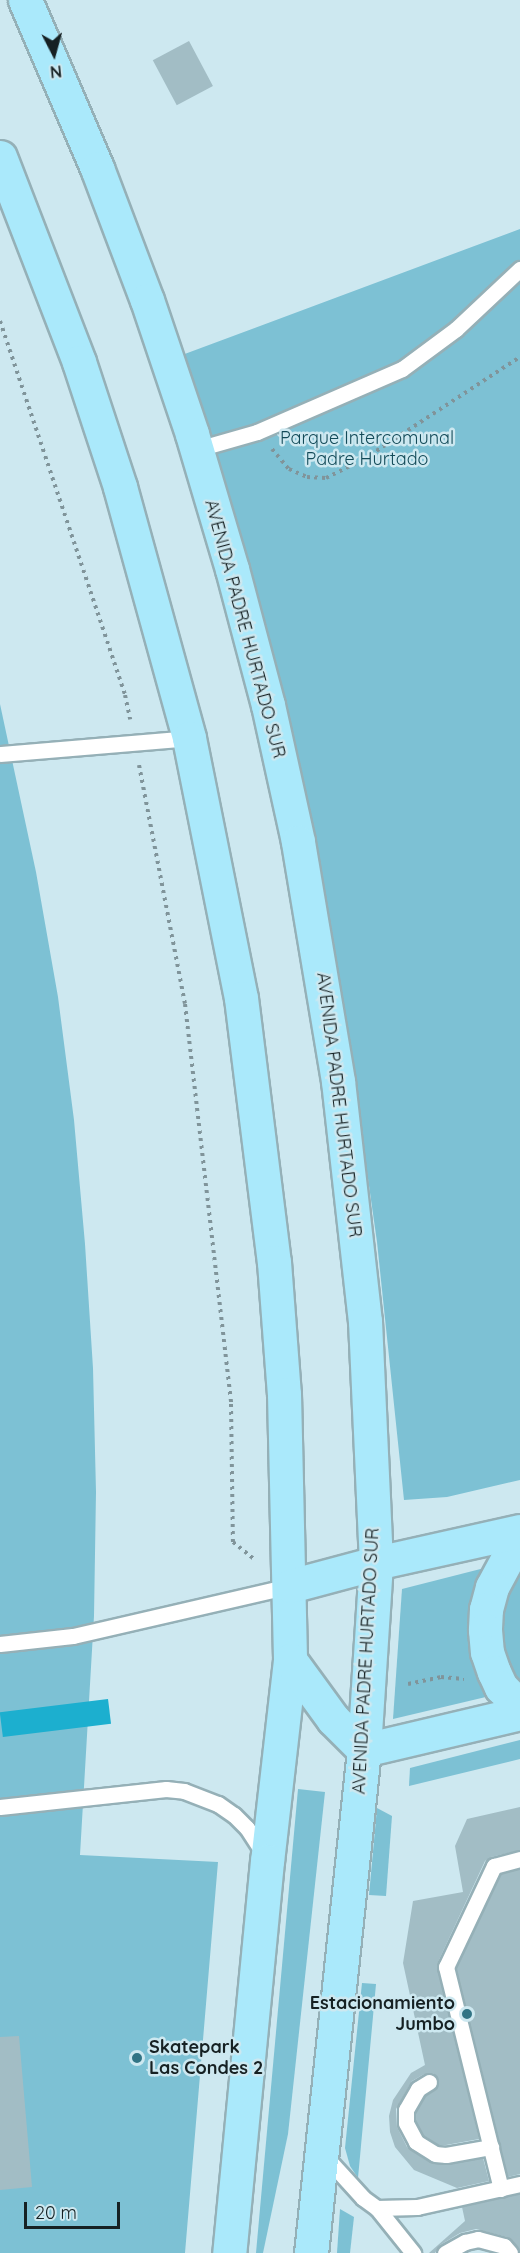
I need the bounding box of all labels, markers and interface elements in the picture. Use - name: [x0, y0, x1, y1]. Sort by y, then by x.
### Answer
- north arrow: [24, 24, 84, 84]
- text: N: [49, 61, 63, 82]
- park label: Parque Intercomunal Padre Hurtado: [280, 428, 454, 470]
- street label: AVENIDA PADRE HURTADO SUR: [200, 497, 290, 761]
- street label: AVENIDA PADRE HURTADO SUR: [312, 971, 366, 1239]
- street label: AVENIDA PADRE HURTADO SUR: [348, 1527, 384, 1795]
- place label: Estacionamiento Jumbo: [310, 1993, 455, 2036]
- marker: Estacionamiento Jumbo: [460, 2007, 474, 2021]
- place label: Skatepark Las Condes 2: [149, 2037, 263, 2080]
- marker: Skatepark Las Condes 2: [130, 2051, 144, 2065]
- scale bar: [27, 2190, 123, 2228]
- text: 20 m: [35, 2201, 77, 2224]

